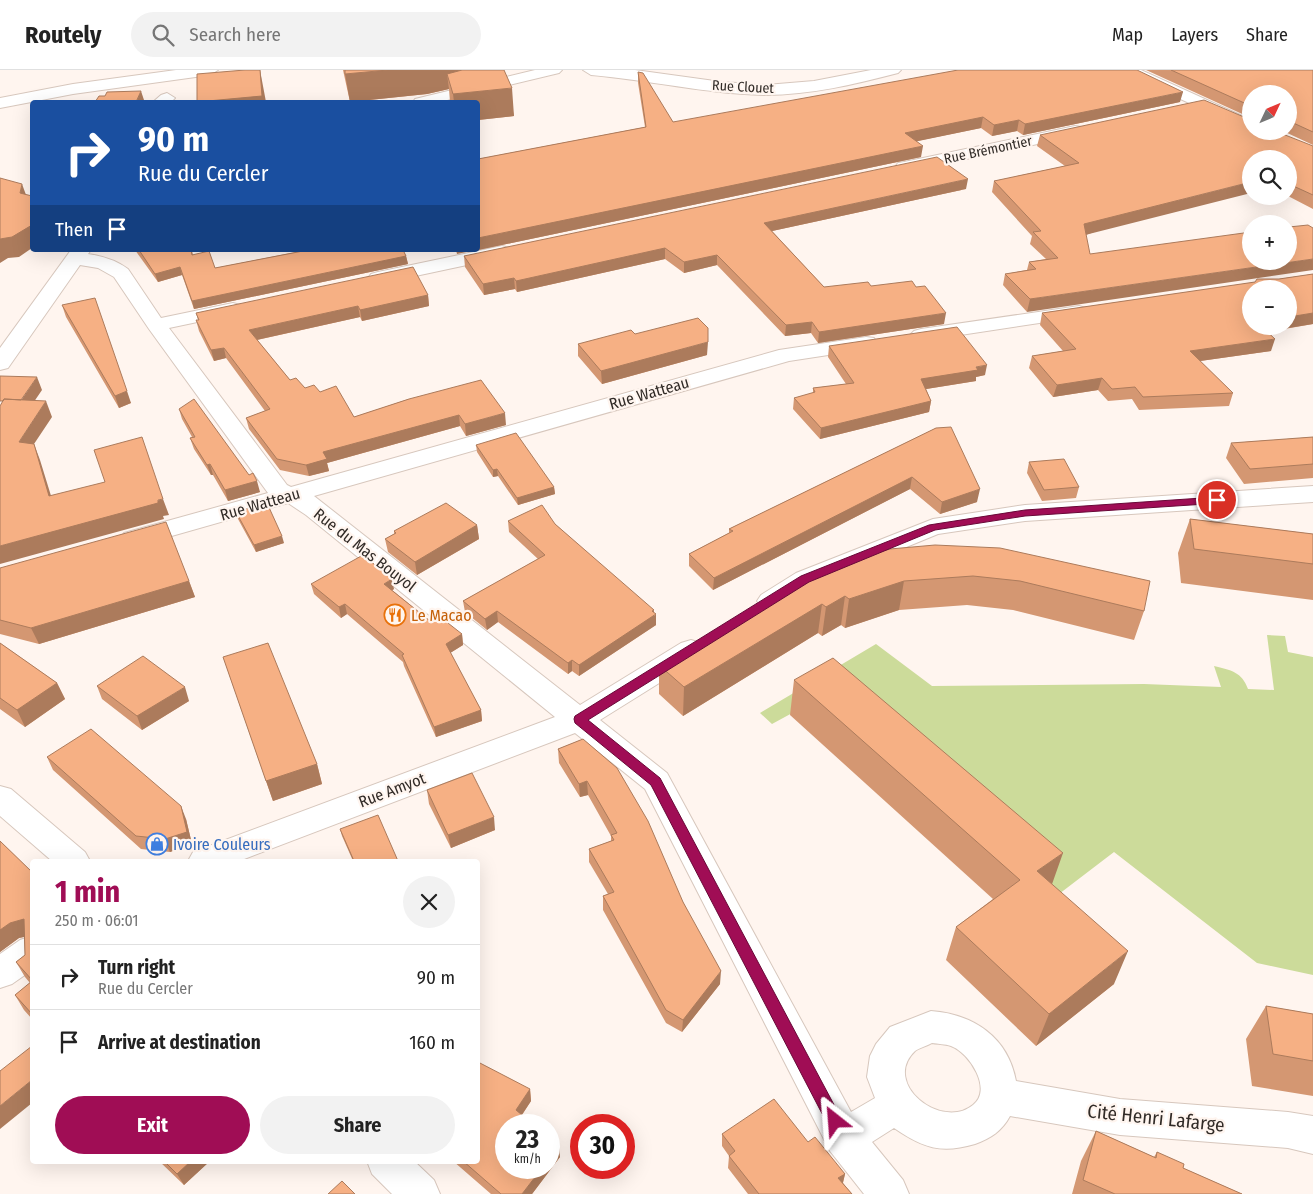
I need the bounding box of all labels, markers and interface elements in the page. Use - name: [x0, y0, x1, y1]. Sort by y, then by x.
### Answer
- search box: [131, 12, 481, 57]
- text: Routely: [25, 21, 101, 49]
- icon: search: [149, 21, 177, 49]
- text: Search here: [189, 23, 281, 46]
- text: Map: [1112, 24, 1143, 46]
- text: Layers: [1171, 24, 1218, 46]
- text: Share: [1246, 24, 1288, 46]
- street label: Rue Clouet: [712, 77, 775, 97]
- north arrow: [1242, 85, 1298, 140]
- map controls: [1242, 85, 1297, 335]
- text: 90 m: [138, 118, 209, 160]
- icon: right: [55, 120, 120, 185]
- street label: Rue Brémontier: [942, 132, 1034, 168]
- button: search: [1242, 150, 1297, 205]
- text: Rue du Cercler: [138, 160, 268, 187]
- icon: arrive: [103, 215, 131, 243]
- button: +: [1242, 215, 1297, 270]
- text: Then: [55, 218, 93, 241]
- button: −: [1242, 280, 1297, 335]
- street label: Rue Watteau: [607, 373, 691, 413]
- pin: [1196, 479, 1238, 521]
- street label: Rue Watteau: [218, 484, 302, 524]
- icon: arrive: [1203, 486, 1231, 514]
- street label: Rue du Mas Bouyol: [310, 504, 420, 596]
- restaurant icon: Le Macao: [383, 603, 407, 627]
- place label: Le Macao: [411, 606, 472, 625]
- street label: Rue Amyot: [356, 768, 429, 811]
- shop icon: Ivoire Couleurs: [145, 832, 169, 856]
- place label: Ivoire Couleurs: [173, 835, 271, 854]
- text: 1 min: [55, 874, 120, 910]
- button: close: [403, 876, 455, 928]
- text: 250 m · 06:01: [55, 911, 139, 930]
- text: Turn right: [98, 956, 175, 979]
- icon: right: [55, 963, 83, 991]
- text: 90 m: [417, 966, 455, 989]
- text: Rue du Cercler: [98, 979, 193, 998]
- icon: arrive: [55, 1028, 83, 1056]
- text: Arrive at destination: [98, 1031, 261, 1054]
- text: 160 m: [409, 1031, 455, 1054]
- position arrow: [808, 1094, 860, 1146]
- button: Exit: [55, 1096, 250, 1154]
- button: Share: [260, 1096, 455, 1154]
- street label: Cité Henri Lafarge: [1086, 1099, 1226, 1137]
- speed limit sign: 30: [570, 1114, 635, 1179]
- text: 23: [516, 1125, 539, 1155]
- text: km/h: [514, 1152, 541, 1166]

